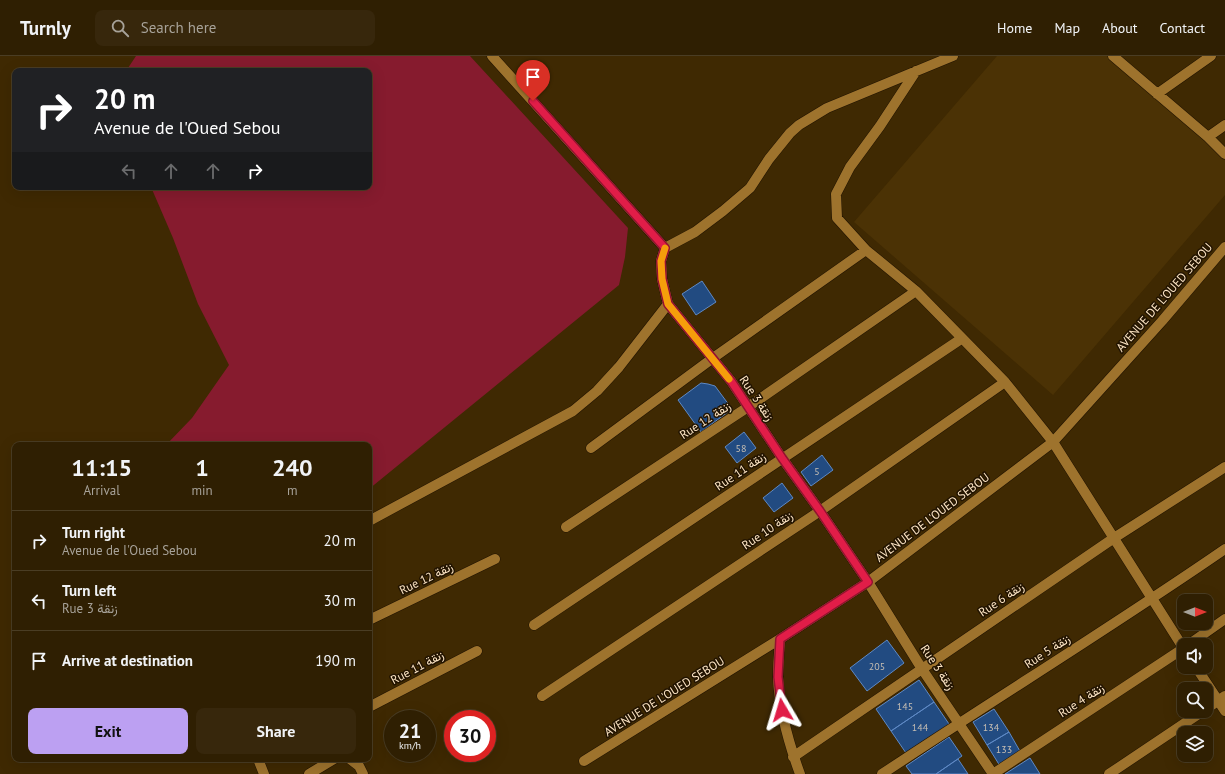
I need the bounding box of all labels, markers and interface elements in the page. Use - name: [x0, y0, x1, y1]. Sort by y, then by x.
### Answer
- search box: [95, 10, 375, 46]
- text: Turnly: [20, 16, 71, 40]
- icon: search: [109, 17, 131, 39]
- text: Search here: [141, 18, 216, 37]
- text: Home: [997, 19, 1032, 37]
- text: Map: [1054, 19, 1080, 37]
- text: About: [1102, 19, 1138, 37]
- text: Contact: [1160, 19, 1205, 37]
- pin: [516, 60, 550, 101]
- icon: arrive: [522, 66, 544, 88]
- text: 20 m: [94, 80, 155, 117]
- icon: right: [28, 84, 80, 136]
- text: Avenue de l'Oued Sebou: [94, 116, 281, 139]
- icon: left: [118, 160, 140, 182]
- icon: ahead: [160, 160, 182, 182]
- icon: ahead: [202, 160, 224, 182]
- icon: right: [244, 160, 266, 182]
- street label: AVENUE DE L'OUED SEBOU: [1113, 240, 1215, 354]
- street label: Rue 3 زنقة: [736, 372, 778, 424]
- street label: Rue 12 زنقة: [677, 398, 734, 443]
- house number: 58: [736, 442, 746, 455]
- street label: Rue 11 زنقة: [712, 449, 769, 494]
- text: 11:15: [71, 452, 132, 483]
- text: 1: [195, 452, 209, 483]
- text: 240: [272, 452, 313, 483]
- house number: 5: [814, 465, 820, 478]
- street label: AVENUE DE L'OUED SEBOU: [872, 469, 992, 565]
- text: Arrival: [84, 482, 120, 499]
- text: min: [191, 482, 213, 499]
- text: m: [287, 482, 298, 499]
- street label: Rue 10 زنقة: [739, 508, 796, 553]
- text: Turn right: [62, 523, 125, 542]
- icon: right: [28, 530, 50, 552]
- text: 20 m: [323, 531, 356, 550]
- text: Avenue de l'Oued Sebou: [62, 542, 197, 559]
- street label: Rue 12 زنقة: [397, 559, 456, 598]
- street label: Rue 6 زنقة: [975, 578, 1027, 620]
- text: Turn left: [62, 581, 116, 600]
- icon: left: [28, 590, 50, 612]
- text: 30 m: [323, 591, 356, 610]
- north arrow: [1177, 594, 1213, 630]
- map controls: [1177, 594, 1213, 762]
- text: Rue 3 زنقة: [62, 600, 118, 617]
- street label: Rue 5 زنقة: [1021, 631, 1073, 672]
- button: sound: [1177, 638, 1213, 674]
- street label: Rue 3 زنقة: [917, 641, 959, 693]
- street label: Rue 11 زنقة: [388, 647, 447, 688]
- icon: arrive: [28, 650, 50, 672]
- text: Arrive at destination: [62, 651, 193, 670]
- text: 190 m: [315, 651, 356, 670]
- street label: AVENUE DE L'OUED SEBOU: [601, 653, 727, 739]
- house number: 205: [869, 660, 885, 673]
- street label: Rue 4 زنقة: [1055, 680, 1107, 721]
- button: search: [1177, 682, 1213, 718]
- position arrow: [761, 689, 803, 731]
- house number: 145: [897, 700, 913, 713]
- button: Exit: [28, 708, 188, 754]
- button: Share: [196, 708, 356, 754]
- speed limit sign: 30: [444, 710, 496, 762]
- text: 21: [399, 718, 421, 744]
- house number: 144: [912, 721, 929, 734]
- house number: 134: [983, 721, 1000, 734]
- button: layers: [1177, 726, 1213, 762]
- text: km/h: [399, 739, 421, 752]
- house number: 133: [996, 743, 1012, 756]

